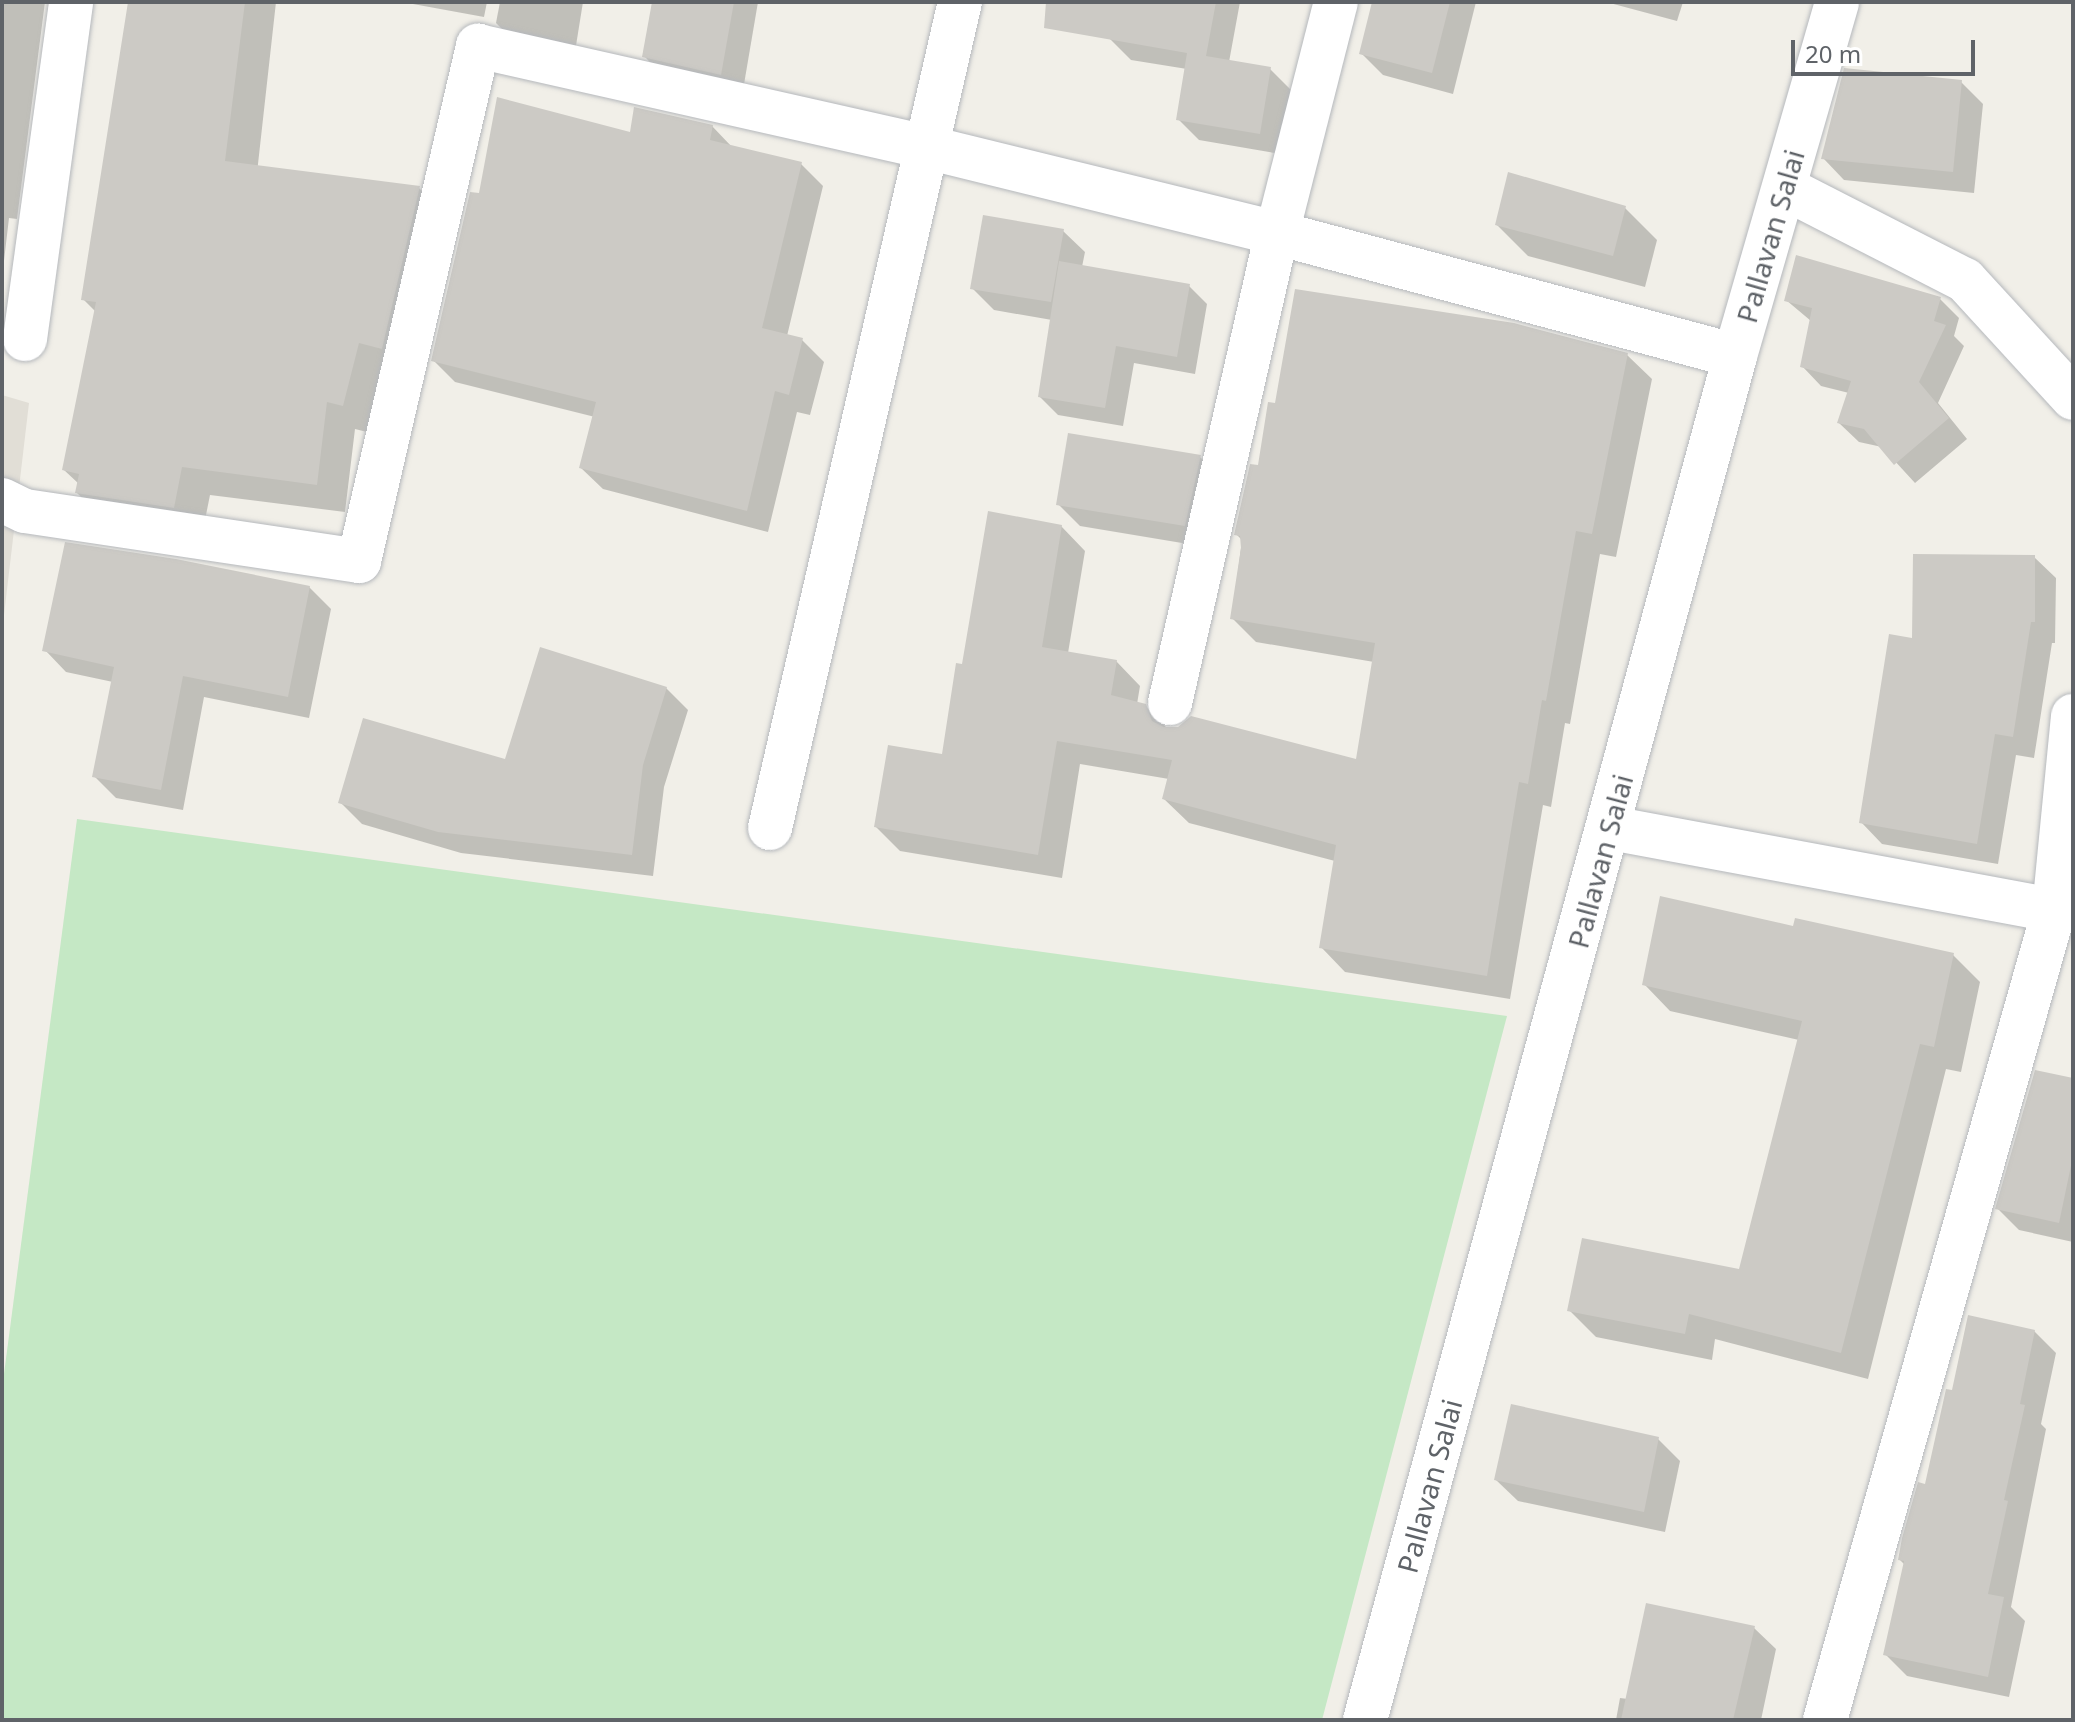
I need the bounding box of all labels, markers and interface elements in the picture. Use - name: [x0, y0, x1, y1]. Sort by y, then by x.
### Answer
- scale bar: [1795, 24, 1979, 74]
- text: 20 m: [1805, 37, 1861, 70]
- street label: Pallavan Salai: [1729, 146, 1811, 326]
- street label: Pallavan Salai: [1561, 770, 1639, 952]
- street label: Pallavan Salai: [1390, 1395, 1468, 1577]

